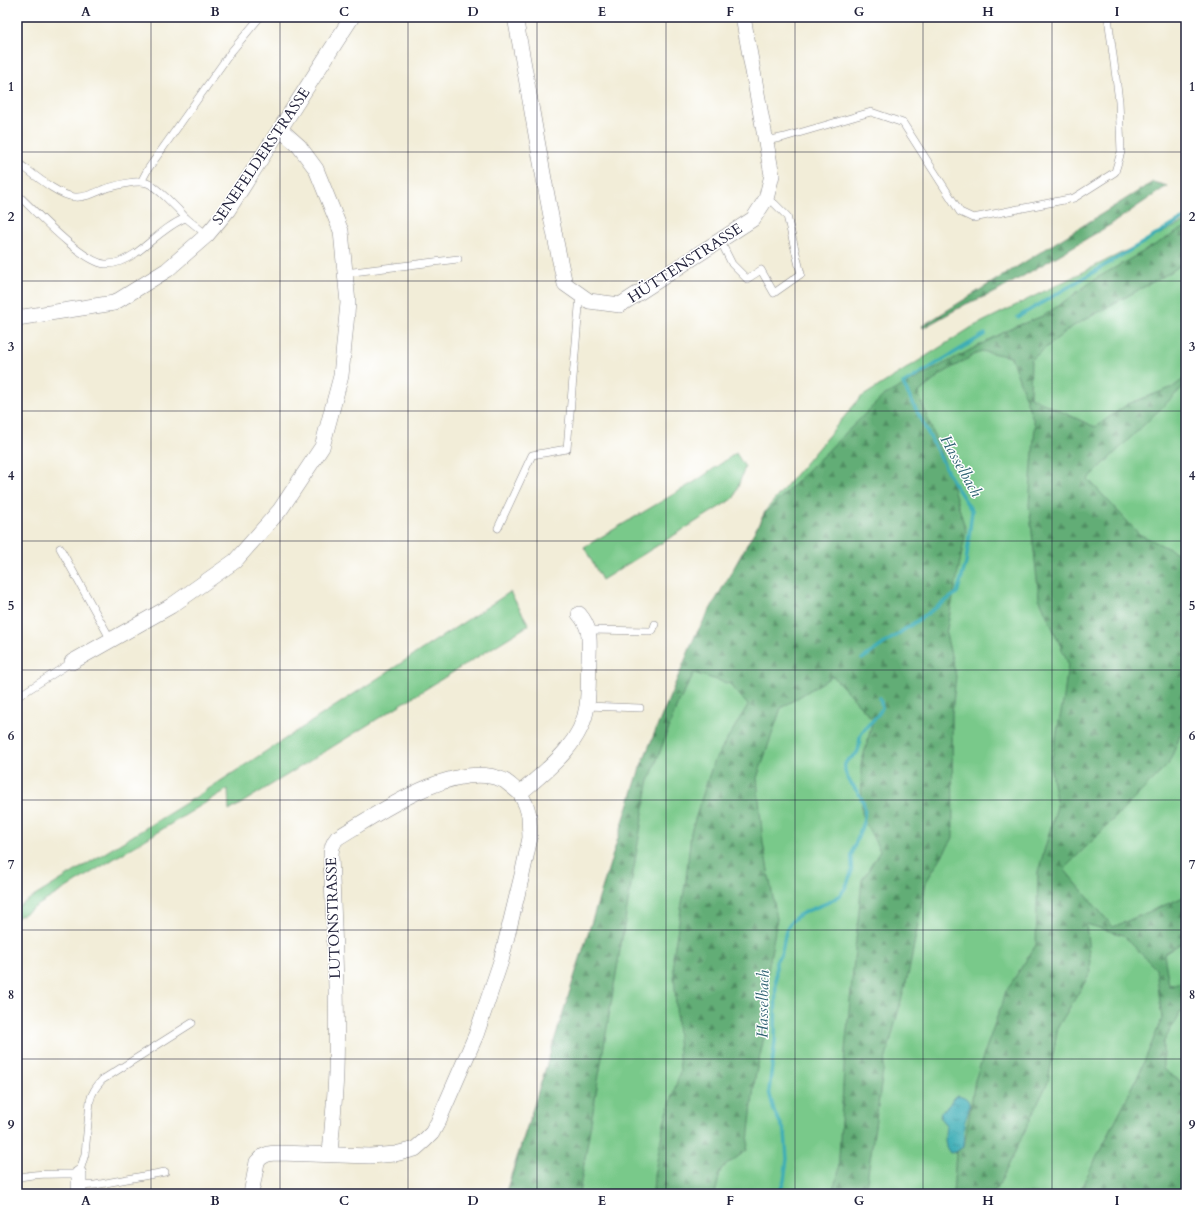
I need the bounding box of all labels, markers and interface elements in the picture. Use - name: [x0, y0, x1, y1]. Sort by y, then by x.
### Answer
- text: A: [81, 3, 91, 21]
- text: B: [210, 3, 220, 21]
- text: C: [339, 3, 349, 21]
- text: D: [467, 3, 479, 21]
- text: E: [598, 3, 606, 21]
- text: F: [726, 3, 734, 21]
- text: G: [854, 3, 865, 21]
- text: H: [982, 3, 994, 21]
- text: I: [1114, 3, 1120, 21]
- text: 1: [8, 78, 14, 96]
- text: 1: [1189, 78, 1195, 96]
- street label: SENEFELDERSTRASSE: [208, 83, 314, 229]
- text: 2: [8, 208, 15, 226]
- text: 2: [1189, 208, 1196, 226]
- street label: HÜTTENSTRASSE: [624, 218, 746, 308]
- text: 3: [8, 338, 15, 356]
- text: 3: [1189, 338, 1196, 356]
- water label: Hasselbach: [935, 431, 987, 501]
- text: 4: [8, 467, 15, 485]
- text: 4: [1189, 467, 1196, 485]
- text: 5: [8, 597, 14, 615]
- text: 5: [1189, 597, 1195, 615]
- text: 6: [8, 727, 15, 745]
- text: 6: [1189, 727, 1196, 745]
- text: 7: [8, 856, 15, 874]
- text: 7: [1189, 856, 1196, 874]
- street label: LUTONSTRASSE: [321, 857, 345, 979]
- water label: Hasselbach: [751, 969, 775, 1038]
- text: 8: [8, 986, 14, 1004]
- text: 8: [1189, 986, 1195, 1004]
- text: 9: [8, 1116, 15, 1134]
- text: 9: [1189, 1116, 1196, 1134]
- text: A: [81, 1192, 91, 1210]
- text: B: [210, 1192, 220, 1210]
- text: C: [339, 1192, 349, 1210]
- text: D: [467, 1192, 479, 1210]
- text: E: [598, 1192, 606, 1210]
- text: F: [726, 1192, 734, 1210]
- text: G: [854, 1192, 865, 1210]
- text: H: [982, 1192, 994, 1210]
- text: I: [1114, 1192, 1120, 1210]

